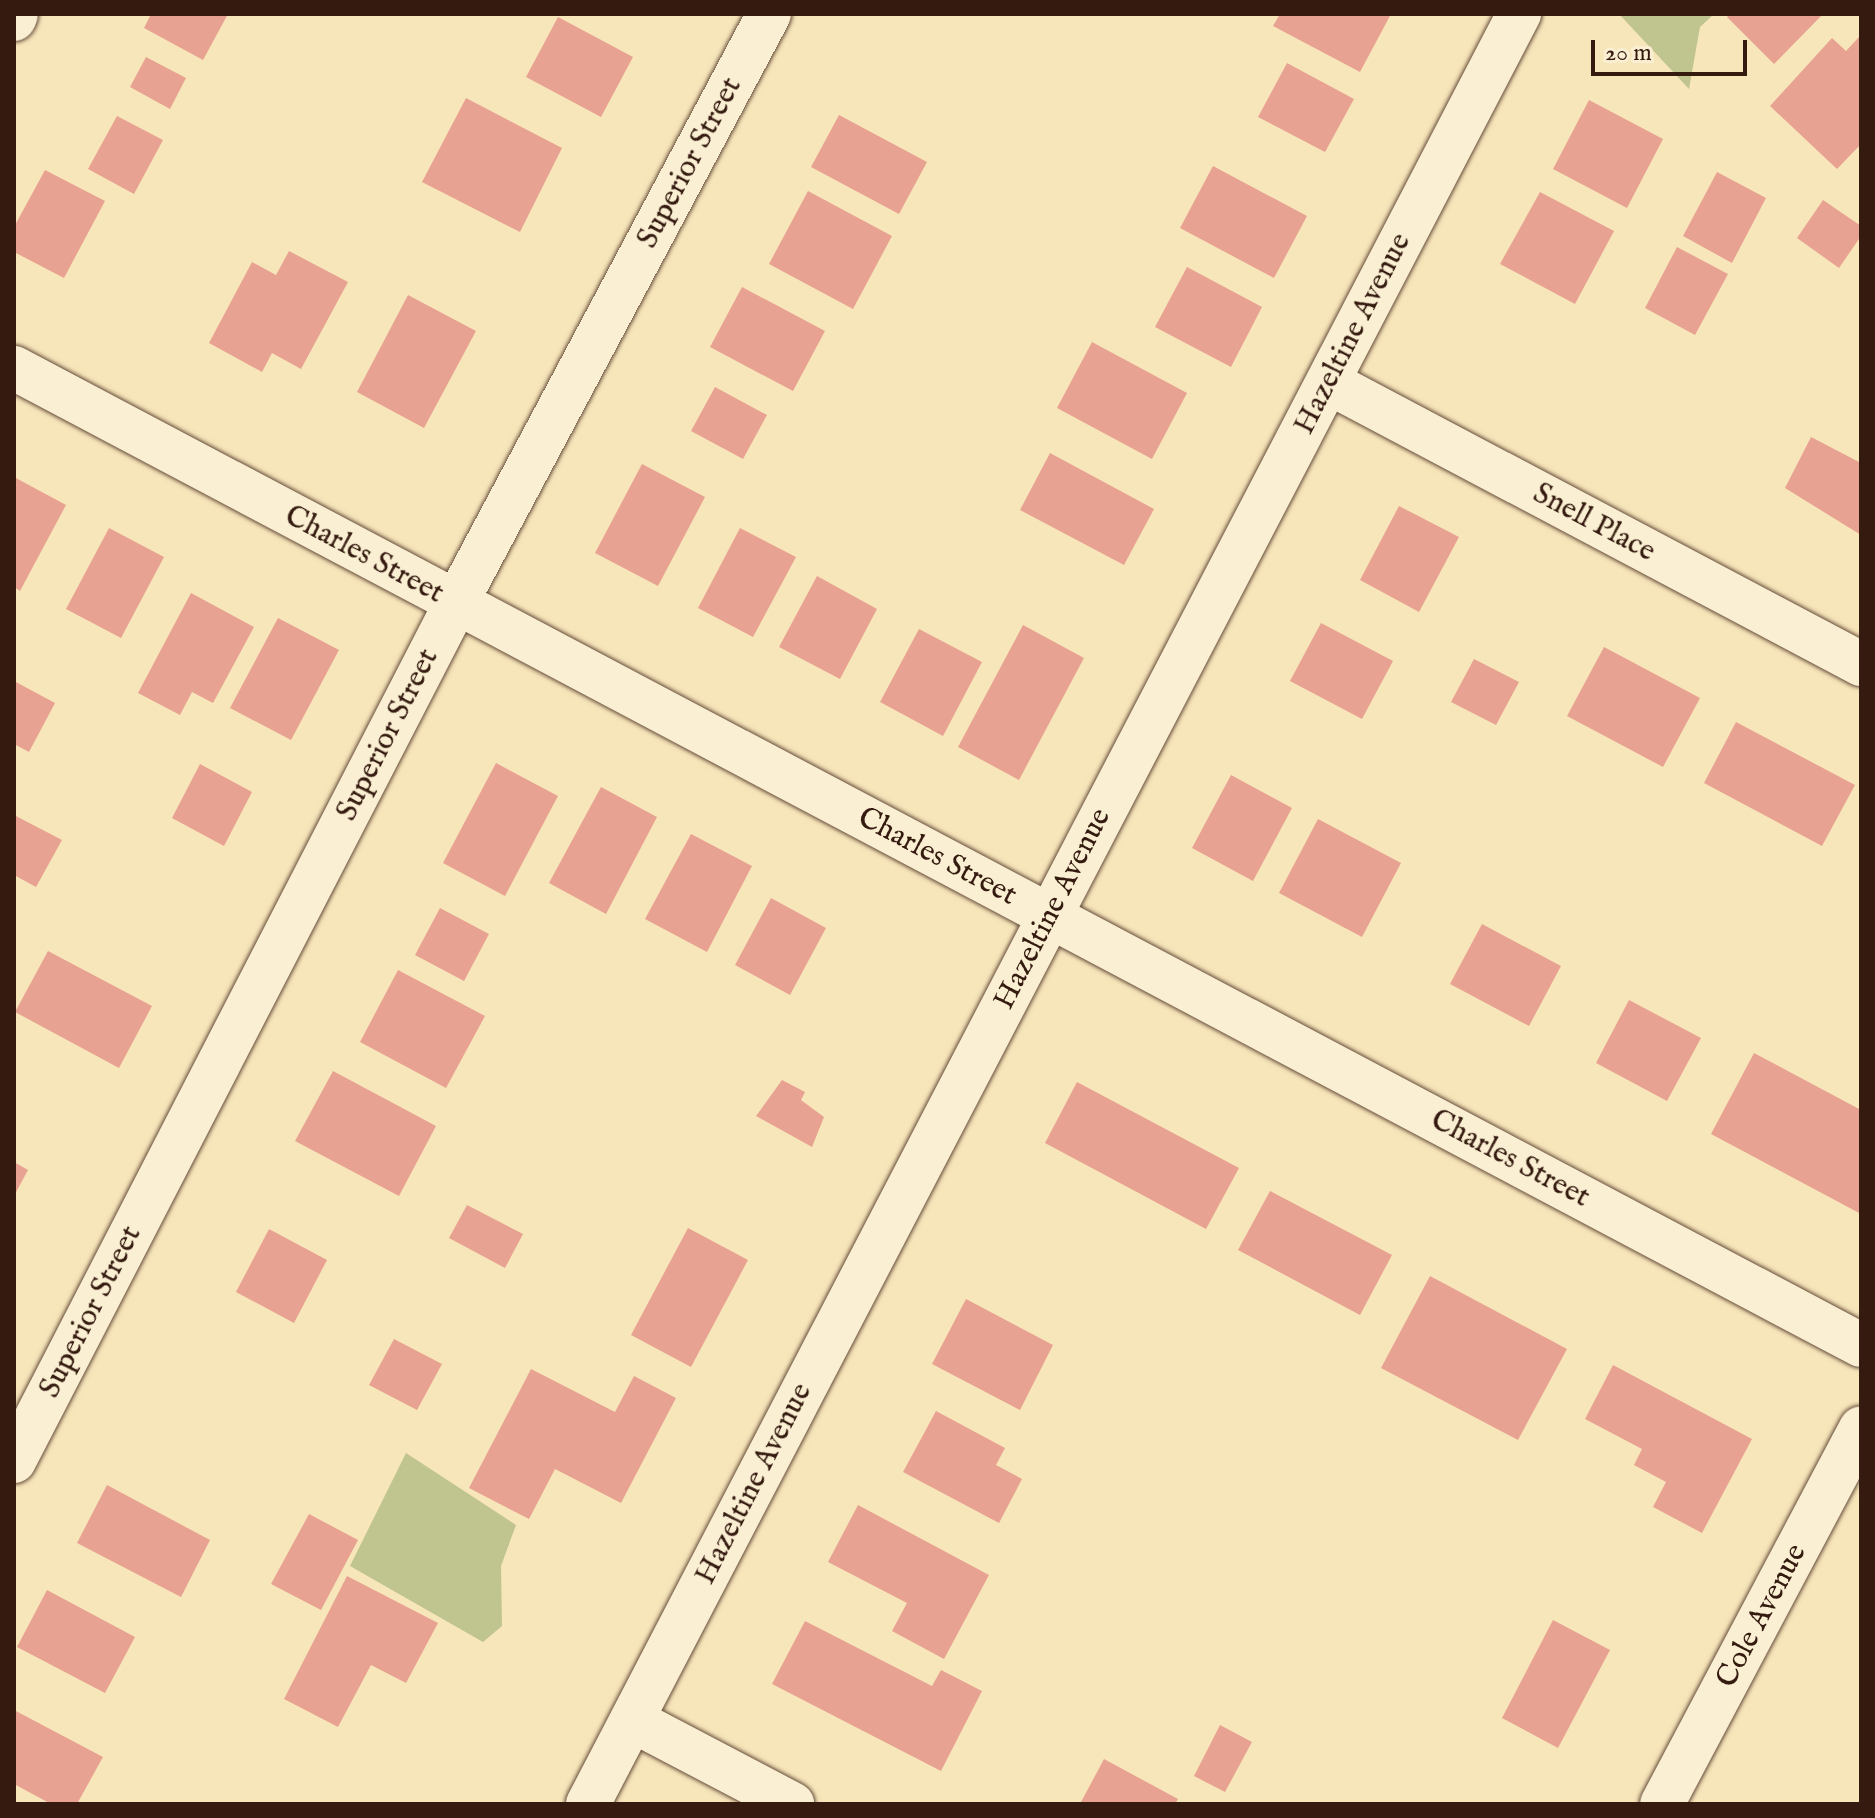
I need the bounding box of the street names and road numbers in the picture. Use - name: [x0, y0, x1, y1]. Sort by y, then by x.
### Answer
- street label: Superior Street: [630, 72, 750, 254]
- street label: Hazeltine Avenue: [1287, 227, 1419, 441]
- street label: Snell Place: [1527, 476, 1661, 570]
- street label: Charles Street: [278, 498, 450, 612]
- street label: Superior Street: [329, 643, 447, 827]
- street label: Charles Street: [851, 800, 1023, 914]
- street label: Hazeltine Avenue: [987, 802, 1119, 1016]
- street label: Charles Street: [1424, 1102, 1596, 1216]
- street label: Superior Street: [32, 1220, 150, 1404]
- street label: Hazeltine Avenue: [688, 1377, 820, 1591]
- street label: Cole Avenue: [1709, 1538, 1815, 1694]

